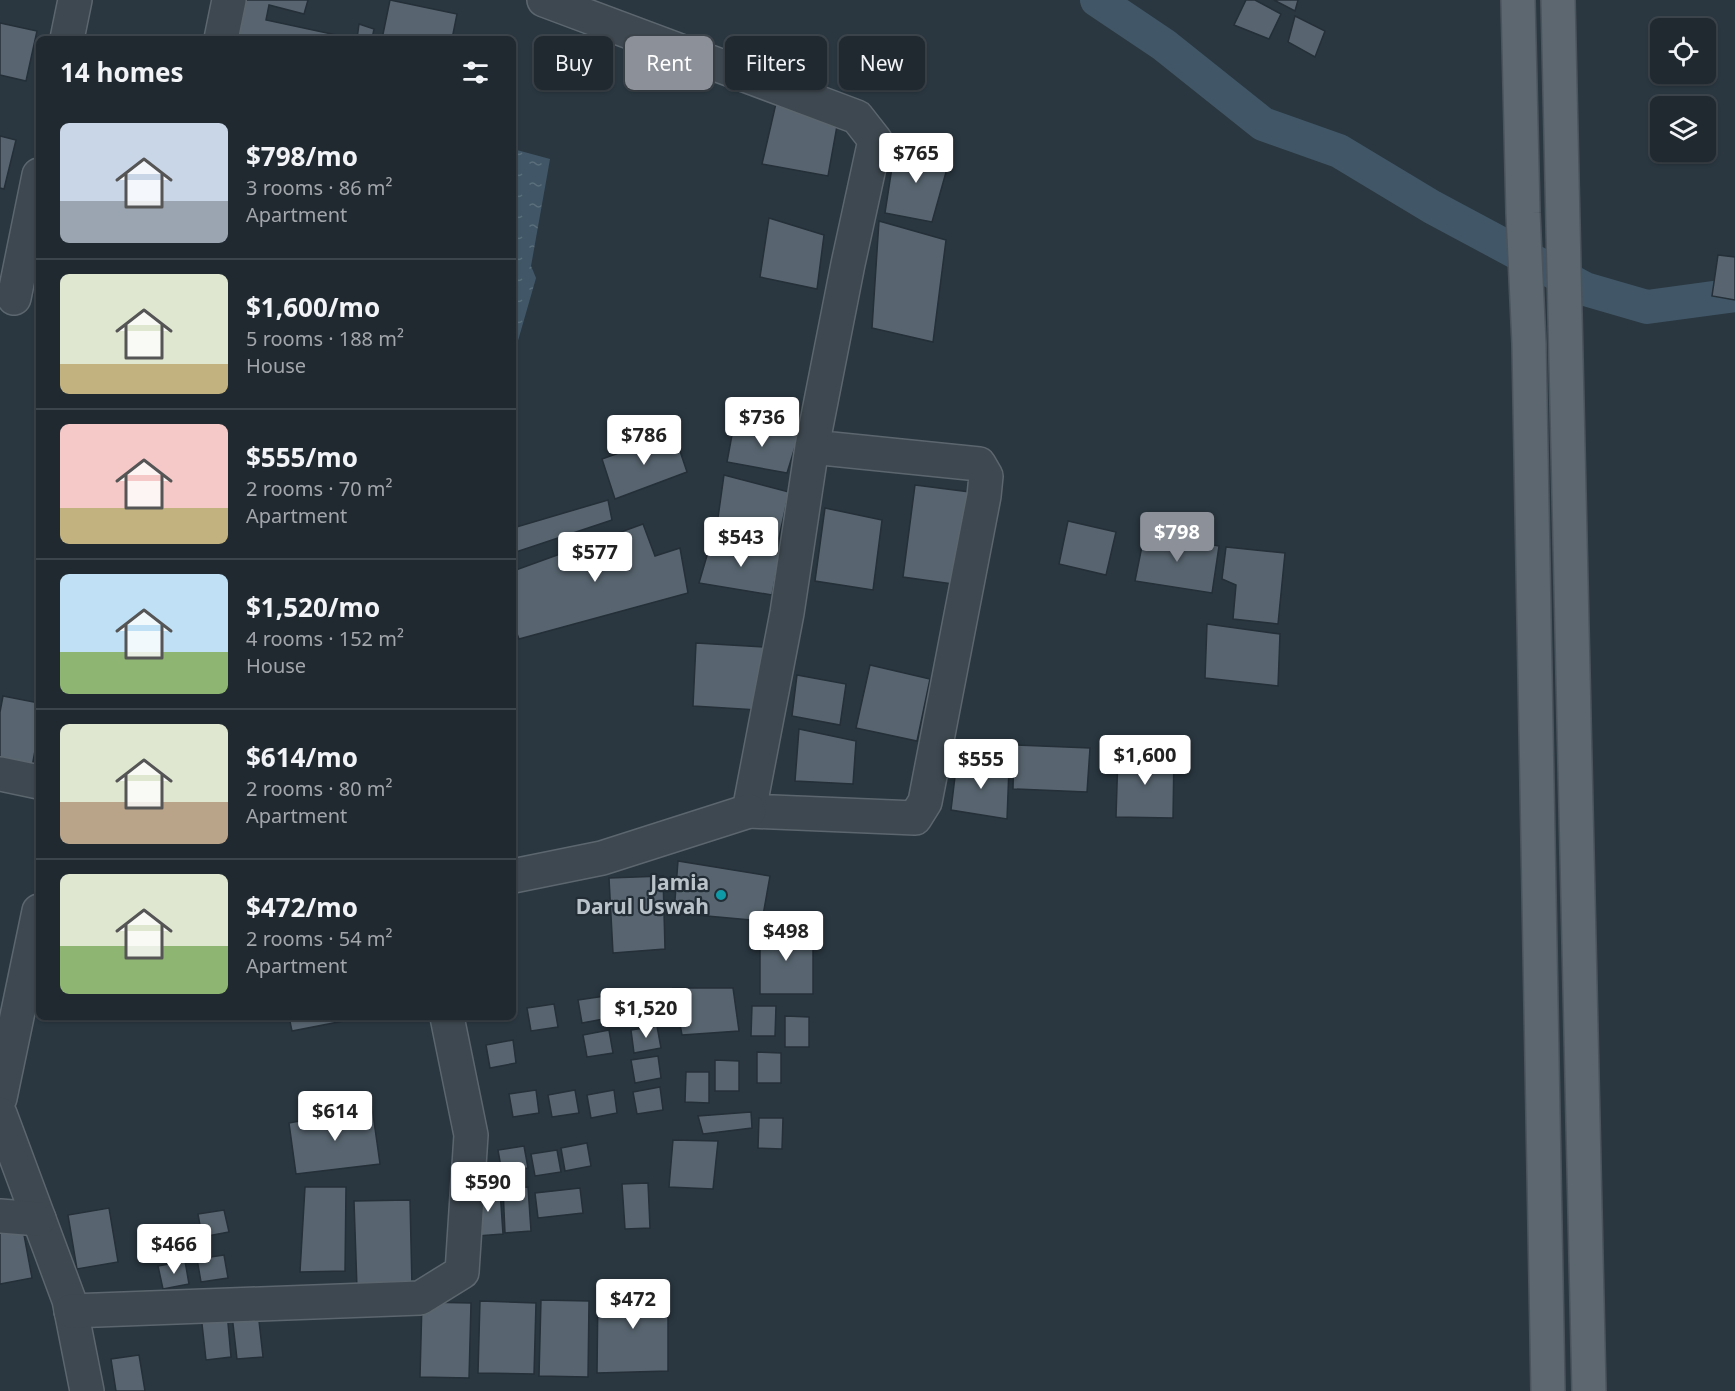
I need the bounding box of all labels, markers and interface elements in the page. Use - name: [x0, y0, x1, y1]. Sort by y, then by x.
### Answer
- map controls: [1650, 18, 1716, 162]
- button: locate: [1650, 18, 1716, 84]
- chip: Buy: [534, 36, 613, 90]
- chip: Rent: [625, 36, 713, 90]
- chip: Filters: [725, 36, 827, 90]
- chip: New: [839, 36, 925, 90]
- text: 14 homes: [60, 54, 184, 90]
- icon: filters: [459, 56, 492, 89]
- button: layers: [1650, 96, 1716, 162]
- pin: $765: [880, 133, 952, 184]
- text: $798/mo: [246, 138, 358, 174]
- text: $765: [893, 139, 939, 166]
- icon: home: [108, 147, 180, 219]
- text: 3 rooms · 86 m²: [246, 174, 393, 201]
- text: Apartment: [246, 201, 347, 228]
- text: $1,600/mo: [246, 289, 380, 325]
- icon: home: [108, 298, 180, 370]
- text: 5 rooms · 188 m²: [246, 325, 404, 352]
- text: House: [246, 352, 306, 379]
- pin: $736: [726, 397, 798, 448]
- text: $736: [739, 403, 785, 430]
- pin: $786: [608, 415, 680, 466]
- text: $786: [621, 421, 667, 448]
- text: $555/mo: [246, 439, 358, 475]
- icon: home: [108, 448, 180, 520]
- text: 2 rooms · 70 m²: [246, 475, 393, 502]
- text: Apartment: [246, 502, 347, 529]
- pin: $798: [1141, 512, 1213, 563]
- pin: $543: [705, 517, 777, 568]
- text: $798: [1154, 518, 1200, 545]
- text: $543: [718, 523, 764, 550]
- pin: $577: [559, 532, 631, 583]
- text: $577: [572, 538, 618, 565]
- text: $1,520/mo: [246, 589, 380, 625]
- icon: home: [108, 598, 180, 670]
- text: 4 rooms · 152 m²: [246, 625, 404, 652]
- text: House: [246, 652, 306, 679]
- pin: $1,600: [1096, 735, 1194, 786]
- text: $614/mo: [246, 739, 358, 775]
- pin: $555: [945, 739, 1017, 790]
- text: $1,600: [1114, 741, 1176, 768]
- text: $555: [958, 745, 1004, 772]
- icon: home: [108, 748, 180, 820]
- text: 2 rooms · 80 m²: [246, 775, 393, 802]
- text: Apartment: [246, 802, 347, 829]
- place label: Jamia Darul Uswah: [576, 868, 709, 920]
- marker: Jamia Darul Uswah: [714, 888, 728, 902]
- text: $472/mo: [246, 889, 358, 925]
- icon: home: [108, 898, 180, 970]
- pin: $498: [750, 911, 822, 962]
- text: $498: [763, 917, 809, 944]
- text: 2 rooms · 54 m²: [246, 925, 393, 952]
- text: Apartment: [246, 952, 347, 979]
- pin: $1,520: [597, 988, 695, 1039]
- text: $1,520: [615, 994, 677, 1021]
- pin: $614: [299, 1091, 371, 1142]
- text: $614: [312, 1097, 358, 1124]
- pin: $590: [452, 1162, 524, 1213]
- text: $590: [465, 1168, 511, 1195]
- pin: $466: [138, 1224, 210, 1275]
- text: $466: [151, 1230, 197, 1257]
- pin: $472: [597, 1279, 669, 1330]
- text: $472: [610, 1285, 656, 1312]

